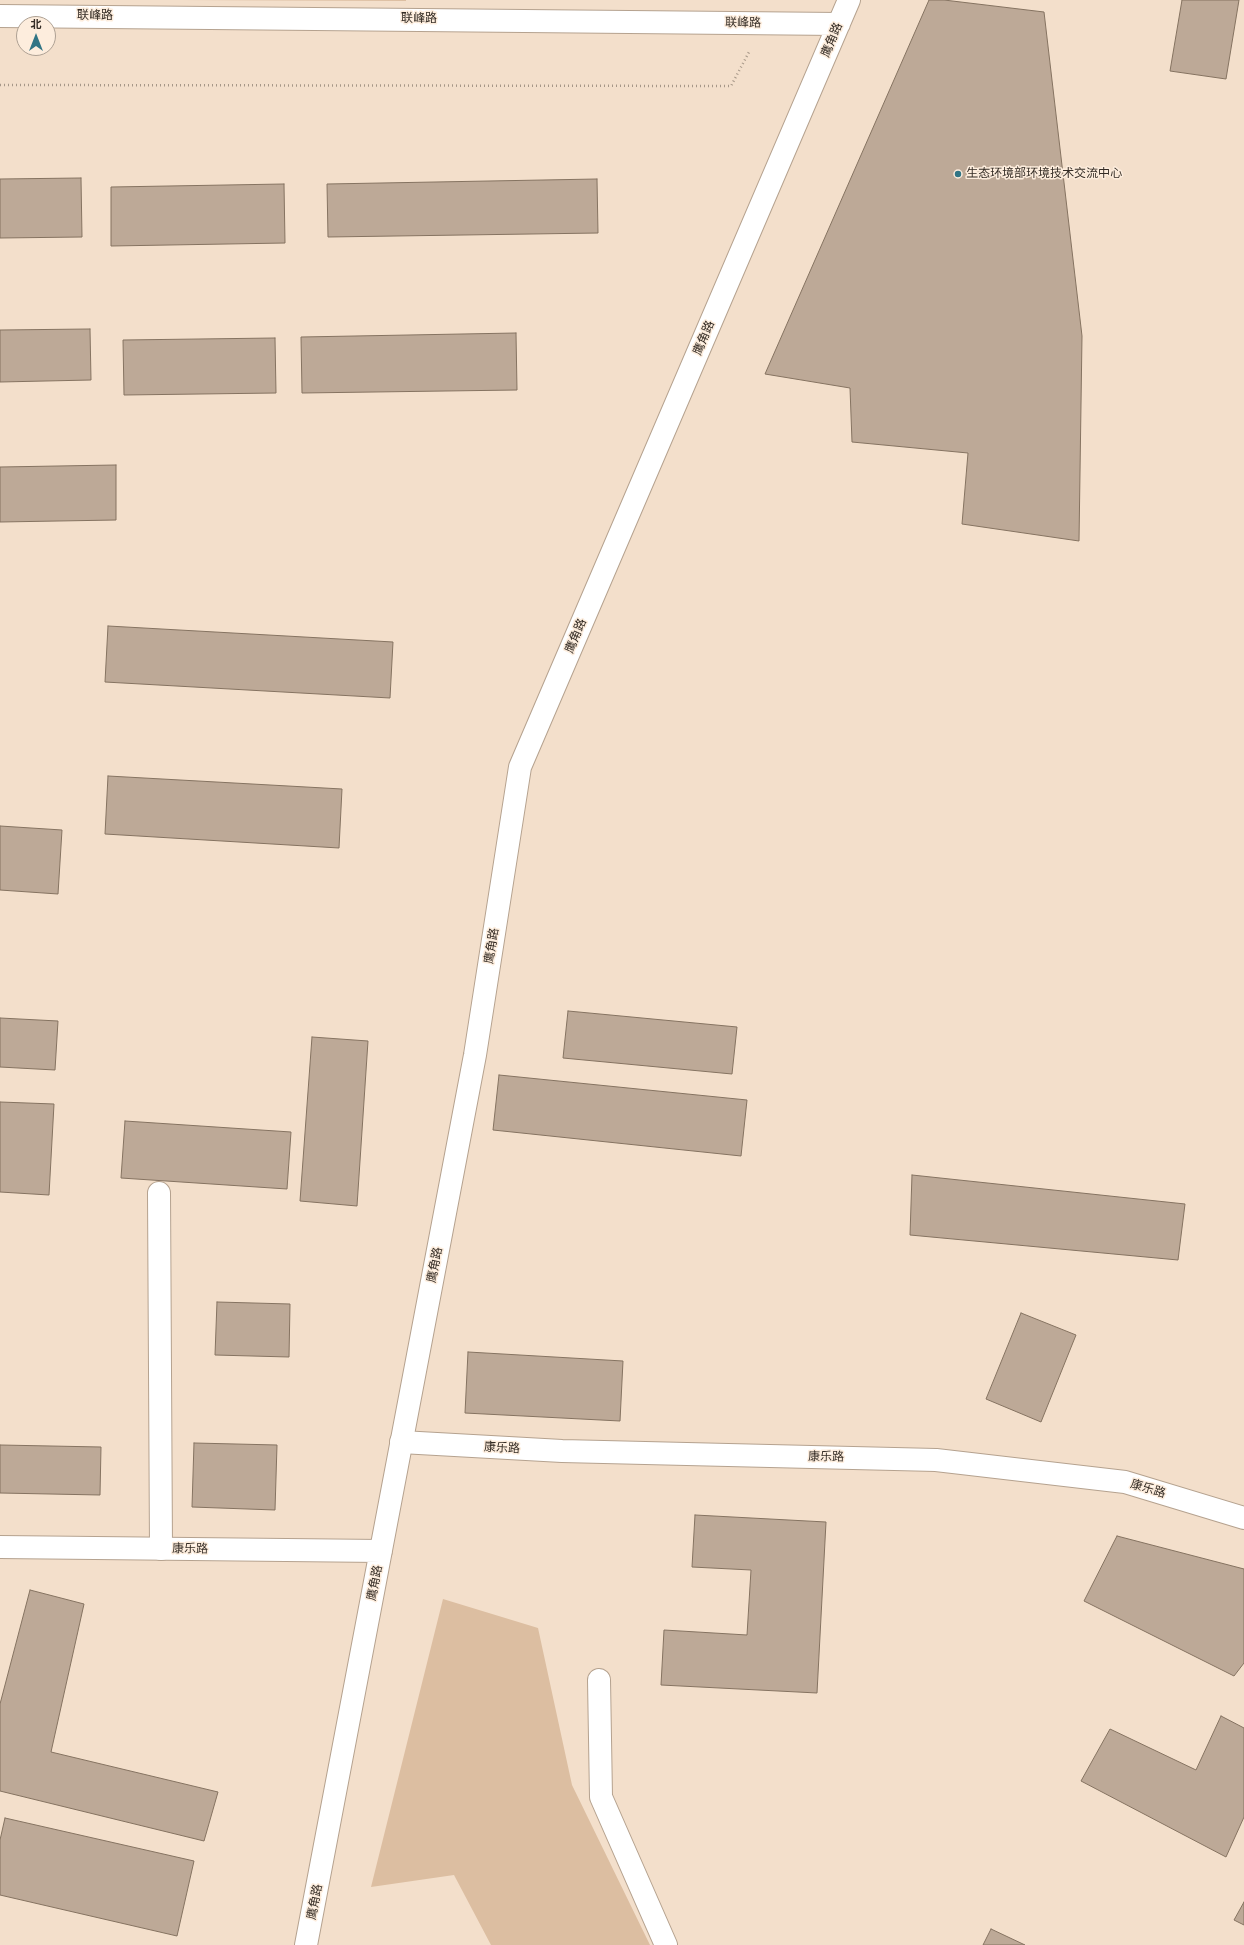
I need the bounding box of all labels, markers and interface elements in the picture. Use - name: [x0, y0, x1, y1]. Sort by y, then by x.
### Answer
- street label: 联峰路: [77, 9, 113, 23]
- street label: 联峰路: [401, 12, 437, 26]
- street label: 联峰路: [725, 15, 761, 31]
- north arrow: [16, 16, 56, 56]
- text: 北: [31, 18, 42, 31]
- street label: 鹰角路: [818, 21, 846, 59]
- place label: 生态环境部环境技术交流中心: [966, 167, 1122, 181]
- marker: 生态环境部环境技术交流中心: [953, 169, 963, 179]
- street label: 鹰角路: [690, 319, 718, 357]
- street label: 鹰角路: [562, 617, 590, 655]
- street label: 鹰角路: [482, 927, 502, 965]
- street label: 鹰角路: [424, 1246, 446, 1284]
- street label: 康乐路: [484, 1440, 520, 1456]
- street label: 康乐路: [808, 1449, 844, 1465]
- street label: 康乐路: [1129, 1477, 1167, 1501]
- street label: 康乐路: [172, 1541, 208, 1557]
- street label: 鹰角路: [364, 1564, 386, 1602]
- street label: 鹰角路: [304, 1883, 326, 1921]

